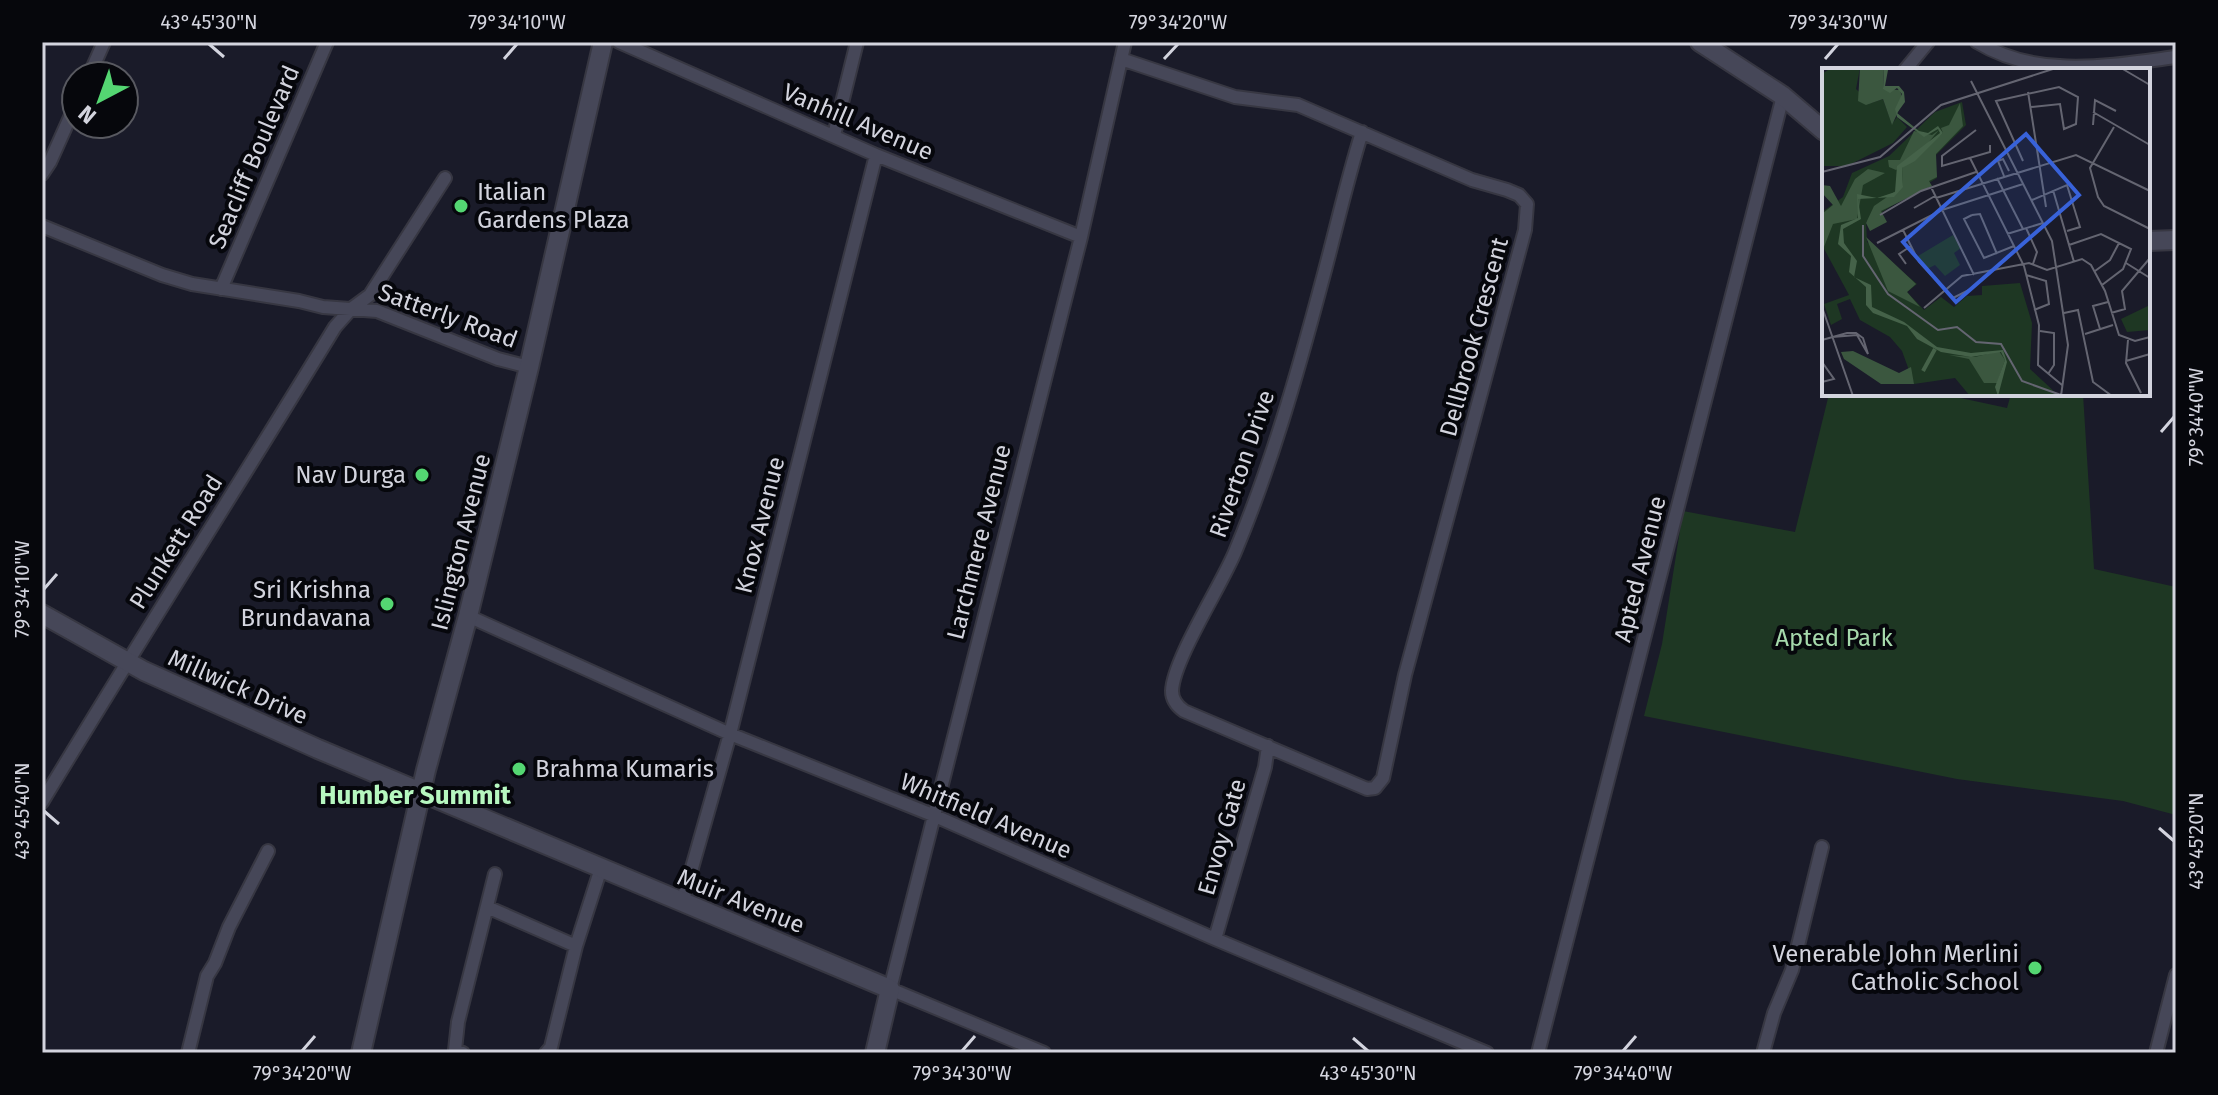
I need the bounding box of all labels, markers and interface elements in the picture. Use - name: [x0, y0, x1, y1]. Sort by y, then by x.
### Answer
- text: 43°45'30"N: [160, 10, 258, 34]
- text: 79°34'10"W: [468, 10, 566, 34]
- text: 79°34'20"W: [1129, 10, 1228, 34]
- text: 79°34'30"W: [1789, 10, 1888, 34]
- north arrow: [60, 60, 140, 140]
- street label: Seacliff Boulevard: [203, 61, 305, 253]
- inset map: [1822, 68, 2150, 396]
- street label: Vanhill Avenue: [779, 78, 937, 166]
- text: N: [73, 100, 102, 130]
- place label: Italian Gardens Plaza: [477, 178, 630, 234]
- marker: Italian Gardens Plaza: [452, 197, 470, 215]
- street label: Dellbrook Crescent: [1434, 234, 1514, 440]
- street label: Satterly Road: [375, 278, 521, 354]
- text: 79°34'40"W: [2184, 367, 2208, 466]
- street label: Riverton Drive: [1204, 386, 1280, 542]
- street label: Larchmere Avenue: [941, 442, 1017, 642]
- street label: Islington Avenue: [426, 451, 496, 633]
- street label: Knox Avenue: [730, 454, 790, 596]
- place label: Nav Durga: [295, 461, 406, 489]
- marker: Nav Durga: [413, 466, 431, 484]
- street label: Plunkett Road: [124, 470, 228, 614]
- street label: Apted Avenue: [1608, 493, 1672, 645]
- text: 79°34'10"W: [10, 540, 34, 638]
- place label: Sri Krishna Brundavana: [240, 576, 371, 632]
- marker: Sri Krishna Brundavana: [378, 595, 396, 613]
- park label: Apted Park: [1775, 624, 1893, 652]
- street label: Millwick Drive: [164, 644, 312, 730]
- place label: Brahma Kumaris: [535, 755, 714, 783]
- marker: Brahma Kumaris: [510, 760, 528, 778]
- text: 43°45'40"N: [10, 762, 34, 860]
- street label: Whitfield Avenue: [896, 767, 1076, 865]
- street label: Envoy Gate: [1192, 776, 1252, 898]
- district label: Humber Summit: [319, 780, 512, 811]
- text: 43°45'20"N: [2184, 792, 2208, 890]
- street label: Muir Avenue: [673, 863, 809, 939]
- place label: Venerable John Merlini Catholic School: [1772, 940, 2019, 996]
- marker: Venerable John Merlini Catholic School: [2026, 959, 2044, 977]
- text: 79°34'20"W: [253, 1061, 352, 1085]
- text: 79°34'30"W: [913, 1061, 1012, 1085]
- text: 43°45'30"N: [1319, 1061, 1417, 1085]
- text: 79°34'40"W: [1574, 1061, 1673, 1085]

